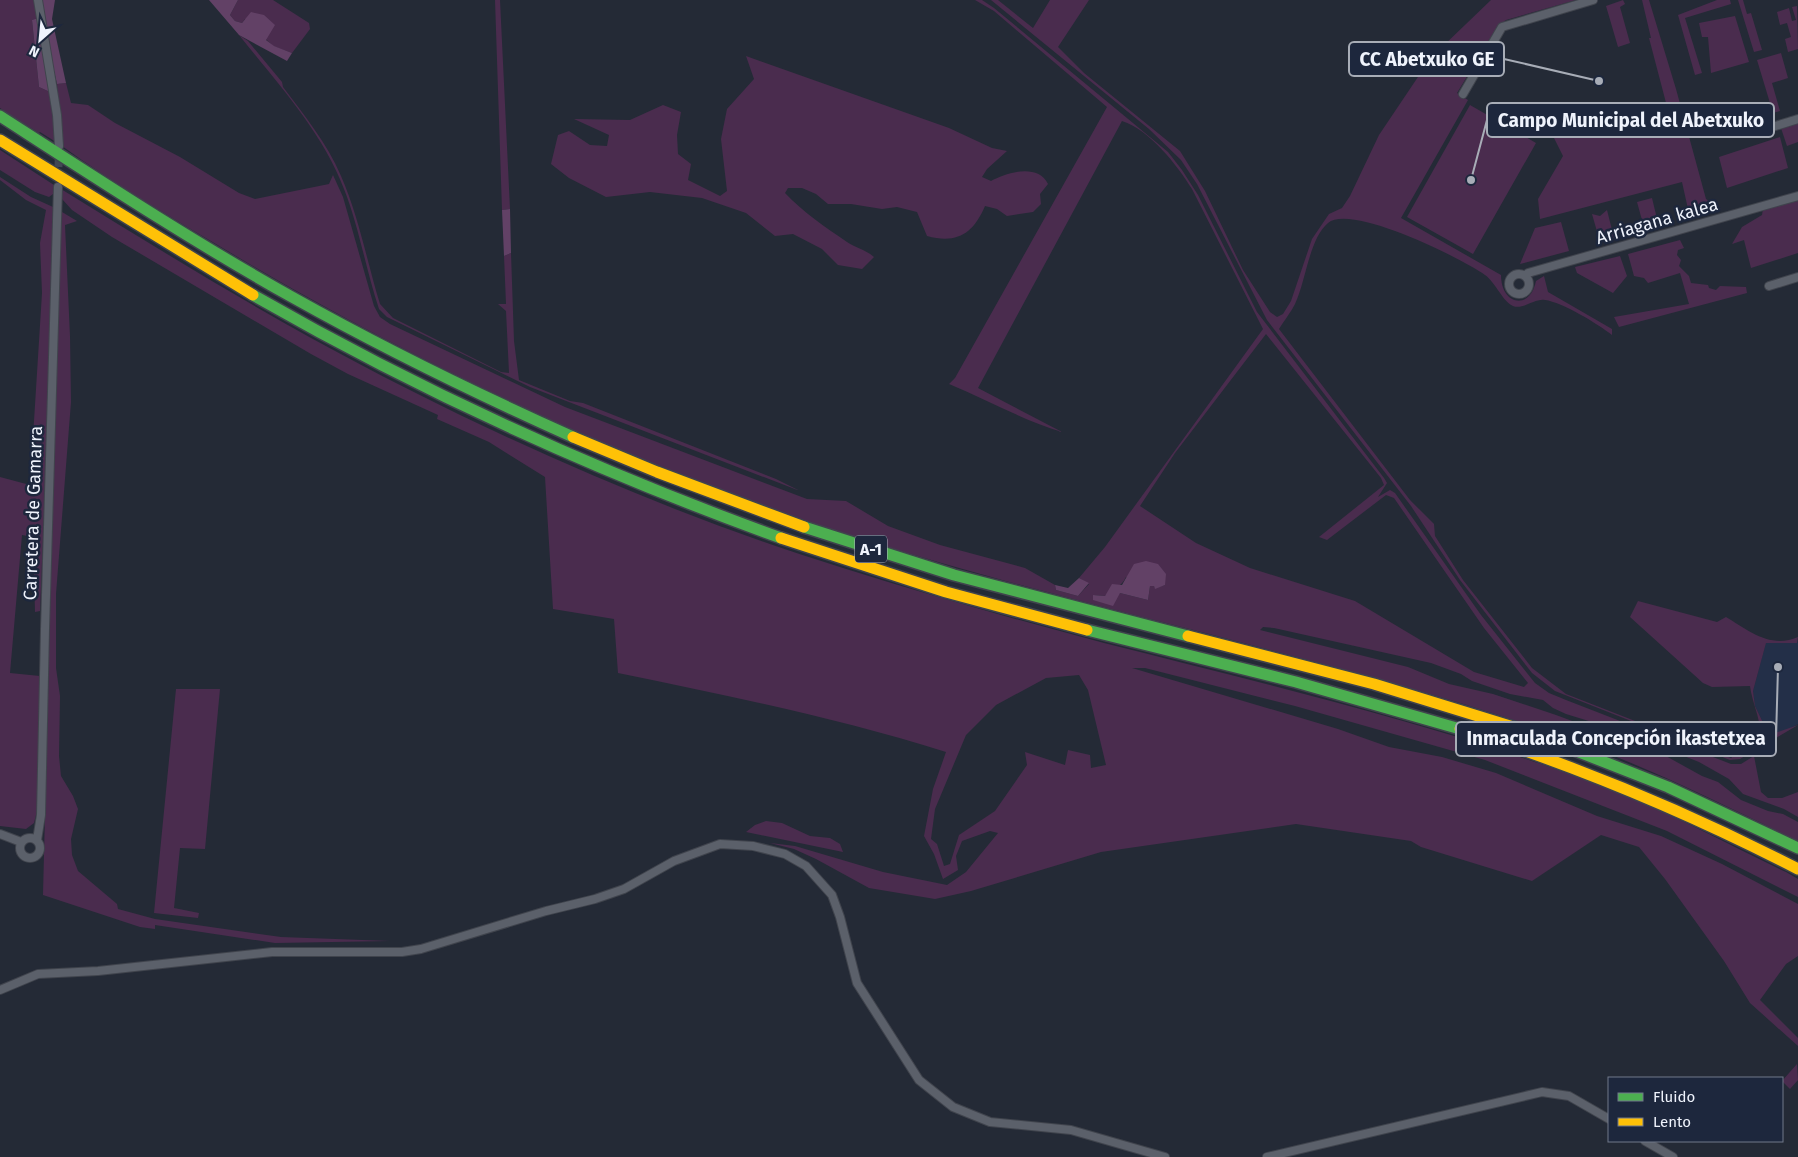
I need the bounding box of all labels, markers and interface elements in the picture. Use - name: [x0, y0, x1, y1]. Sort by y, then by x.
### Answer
- north arrow: [15, 15, 65, 65]
- text: N: [26, 41, 42, 61]
- callout: CC Abetxuko GE: [1349, 42, 1504, 76]
- text: CC Abetxuko GE: [1360, 48, 1494, 71]
- callout: Campo Municipal del Abetxuko: [1487, 103, 1774, 137]
- text: Campo Municipal del Abetxuko: [1498, 109, 1764, 132]
- street label: Arriagana kalea: [1593, 193, 1721, 249]
- street label: Carretera de Gamarra: [19, 425, 47, 601]
- road number: A-1: [855, 536, 887, 562]
- callout: Inmaculada Concepción ikastetxea: [1456, 722, 1776, 756]
- text: Inmaculada Concepción ikastetxea: [1466, 727, 1766, 750]
- legend: [1608, 1077, 1783, 1142]
- text: Fluido: [1653, 1088, 1695, 1106]
- text: Lento: [1653, 1113, 1691, 1131]

